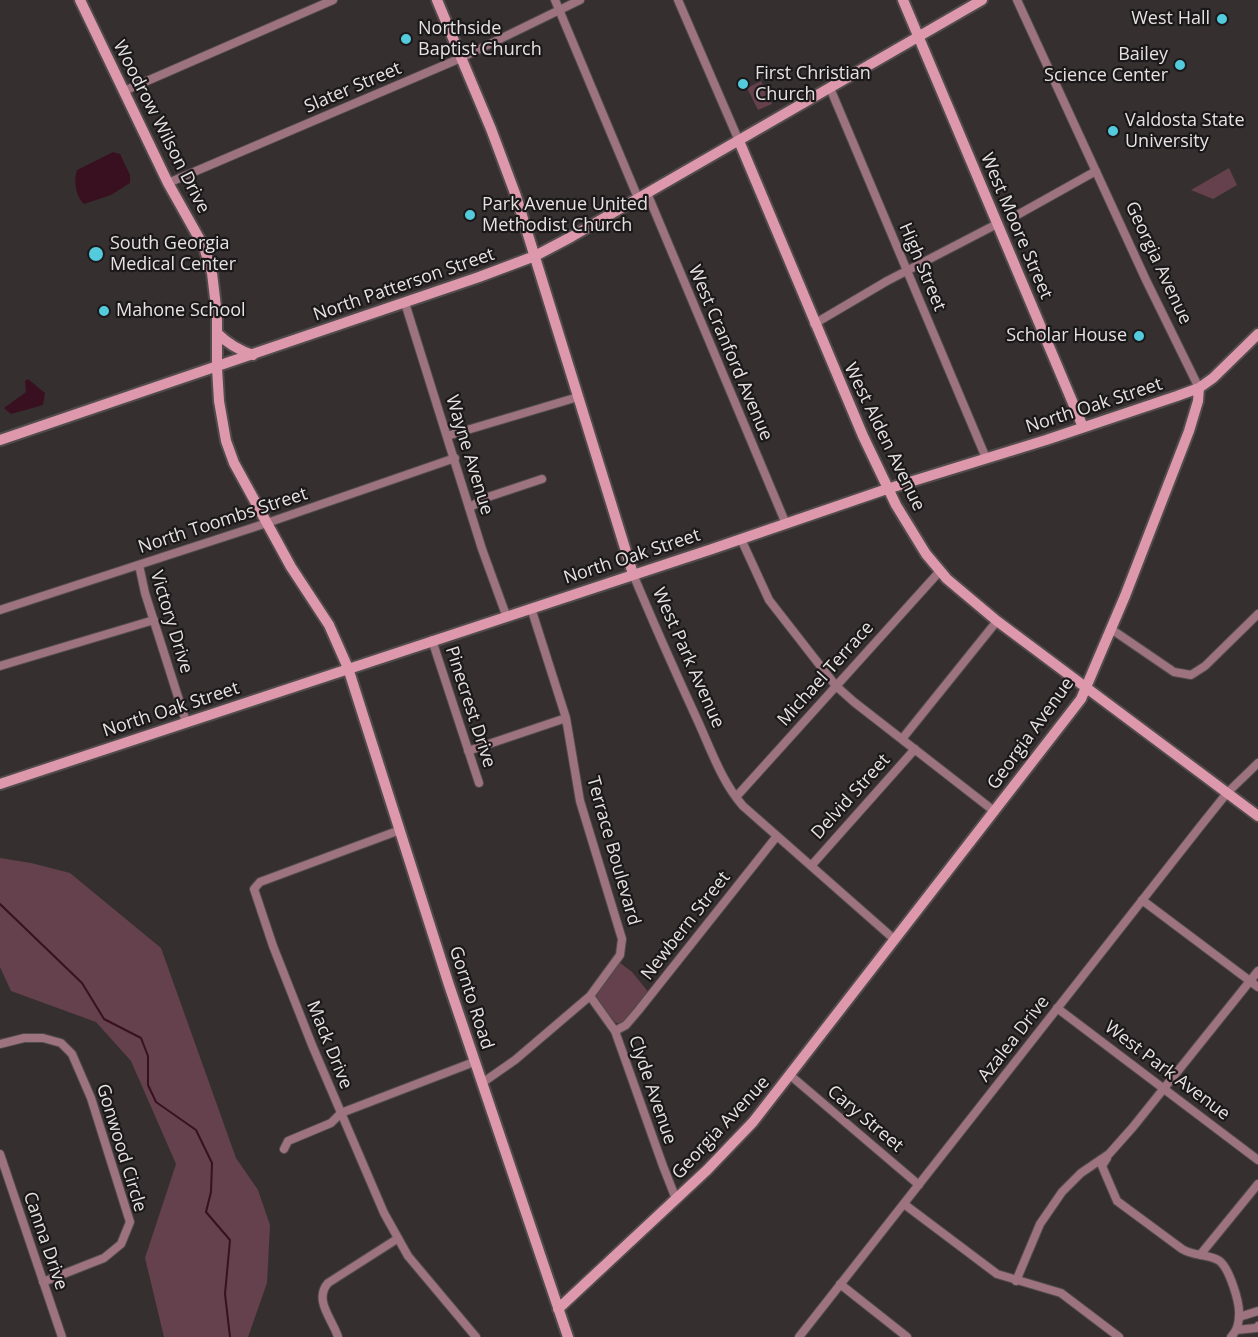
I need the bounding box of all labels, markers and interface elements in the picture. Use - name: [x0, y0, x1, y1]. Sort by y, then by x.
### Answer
- place label: West Hall: [1131, 8, 1210, 30]
- marker: West Hall: [1215, 12, 1229, 26]
- place label: Northside Baptist Church: [418, 18, 542, 60]
- marker: Northside Baptist Church: [399, 32, 413, 46]
- street label: Woodrow Wilson Drive: [108, 37, 214, 217]
- place label: Bailey Science Center: [1044, 44, 1168, 86]
- street label: Slater Street: [301, 58, 405, 118]
- marker: Bailey Science Center: [1173, 58, 1187, 72]
- place label: First Christian Church: [755, 63, 871, 106]
- marker: First Christian Church: [736, 77, 750, 91]
- place label: Valdosta State University: [1125, 110, 1245, 152]
- marker: Valdosta State University: [1106, 124, 1120, 138]
- street label: West Moore Street: [975, 150, 1057, 302]
- place label: Park Avenue United Methodist Church: [482, 194, 648, 236]
- street label: Georgia Avenue: [1120, 198, 1196, 328]
- marker: Park Avenue United Methodist Church: [463, 208, 477, 222]
- street label: High Street: [894, 220, 950, 314]
- place label: South Georgia Medical Center: [110, 233, 236, 276]
- street label: North Patterson Street: [310, 244, 498, 326]
- marker: South Georgia Medical Center: [87, 245, 105, 263]
- street label: West Cranford Avenue: [683, 262, 777, 444]
- place label: Mahone School: [116, 300, 246, 322]
- marker: Mahone School: [97, 304, 111, 318]
- place label: Scholar House: [1006, 325, 1127, 347]
- marker: Scholar House: [1132, 329, 1146, 343]
- street label: West Alden Avenue: [839, 360, 929, 514]
- street label: North Oak Street: [1023, 374, 1165, 438]
- street label: Wayne Avenue: [441, 392, 497, 518]
- street label: North Toombs Street: [136, 483, 310, 559]
- street label: North Oak Street: [561, 525, 703, 589]
- street label: Victory Drive: [145, 568, 197, 676]
- street label: West Park Avenue: [647, 584, 729, 732]
- street label: Michael Terrace: [773, 617, 879, 731]
- street label: Pinecrest Drive: [440, 644, 500, 770]
- street label: Georgia Avenue: [983, 674, 1079, 794]
- street label: North Oak Street: [100, 678, 242, 742]
- street label: Delvid Street: [807, 750, 895, 844]
- street label: Terrace Boulevard: [581, 774, 645, 928]
- street label: Newbern Street: [637, 867, 735, 985]
- street label: Gornto Road: [444, 944, 498, 1052]
- street label: Azalea Drive: [974, 992, 1054, 1086]
- street label: Mack Drive: [302, 998, 356, 1092]
- street label: West Park Avenue: [1100, 1017, 1234, 1125]
- street label: Clyde Avenue: [623, 1033, 681, 1147]
- street label: Georgia Avenue: [668, 1072, 774, 1184]
- street label: Gonwood Circle: [91, 1081, 151, 1215]
- street label: Cary Street: [823, 1081, 907, 1157]
- street label: Canna Drive: [18, 1189, 72, 1293]

